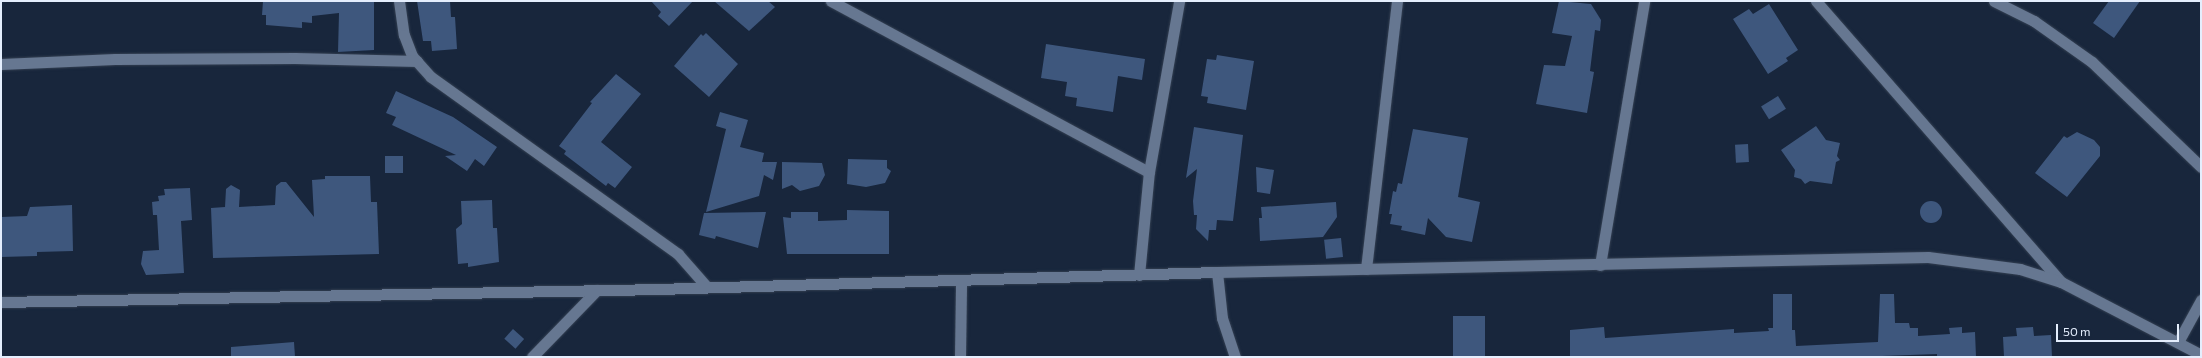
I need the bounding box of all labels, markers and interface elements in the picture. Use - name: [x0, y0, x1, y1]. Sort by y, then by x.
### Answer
- scale bar: [2058, 316, 2181, 342]
- text: 50 m: [2063, 324, 2091, 338]

